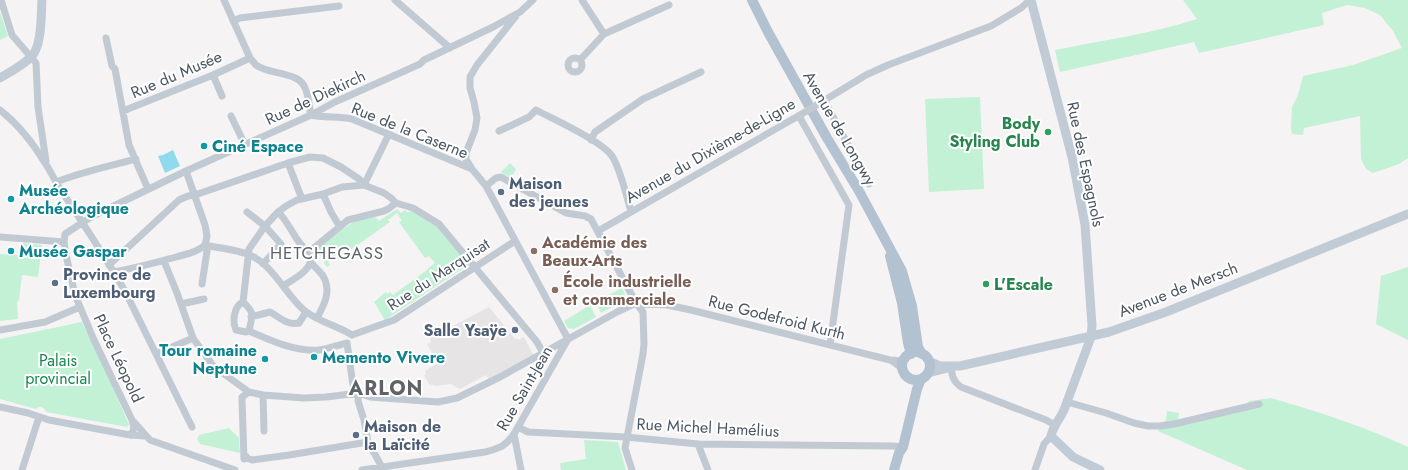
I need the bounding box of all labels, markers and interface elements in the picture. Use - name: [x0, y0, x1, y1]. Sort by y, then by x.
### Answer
- street label: Rue du Musée: [127, 45, 225, 104]
- street label: Rue de Diekirch: [261, 64, 369, 131]
- street label: Avenue de Longwy: [797, 67, 882, 191]
- street label: Avenue du Dixième-de-Ligne: [621, 92, 800, 209]
- street label: Rue de la Caserne: [348, 97, 472, 164]
- street label: Rue des Espagnols: [1061, 99, 1110, 229]
- place label: Body Styling Club: [949, 112, 1041, 153]
- marker: Body Styling Club: [1043, 127, 1053, 137]
- place label: Ciné Espace: [212, 135, 303, 158]
- marker: Ciné Espace: [199, 141, 209, 151]
- place label: Maison des jeunes: [509, 172, 589, 213]
- place label: Musée Archéologique: [18, 179, 129, 220]
- marker: Maison des jeunes: [496, 187, 506, 197]
- marker: Musée Archéologique: [6, 194, 16, 204]
- place label: Académie des Beaux-Arts: [541, 231, 647, 272]
- street label: Rue du Marquisat: [382, 232, 494, 316]
- place label: Musée Gaspar: [19, 240, 127, 263]
- district label: HETCHEGASS: [270, 241, 384, 265]
- marker: Musée Gaspar: [6, 246, 16, 256]
- marker: Académie des Beaux-Arts: [529, 246, 539, 256]
- street label: Avenue de Mersch: [1115, 256, 1241, 323]
- place label: Province de Luxembourg: [63, 263, 156, 304]
- place label: École industrielle et commerciale: [563, 270, 691, 311]
- place label: L'Escale: [994, 273, 1053, 296]
- marker: Province de Luxembourg: [50, 278, 60, 288]
- marker: L'Escale: [981, 279, 991, 289]
- marker: École industrielle et commerciale: [550, 285, 560, 295]
- street label: Rue Godefroid Kurth: [706, 289, 848, 346]
- street label: Place Léopold: [88, 310, 149, 406]
- place label: Salle Ysaÿe: [423, 319, 507, 342]
- marker: Salle Ysaÿe: [510, 325, 520, 335]
- place label: Tour romaine Neptune: [159, 339, 257, 380]
- street label: Rue Saint-Jean: [491, 341, 558, 435]
- place label: Memento Vivere: [322, 346, 445, 369]
- park label: Palais provincial: [25, 349, 91, 390]
- marker: Memento Vivere: [309, 352, 319, 362]
- marker: Tour romaine Neptune: [260, 354, 270, 364]
- district label: ARLON: [348, 374, 423, 403]
- street label: Rue Michel Hamélius: [636, 412, 780, 443]
- place label: Maison de la Laïcité: [364, 415, 441, 456]
- marker: Maison de la Laïcité: [351, 430, 361, 440]

